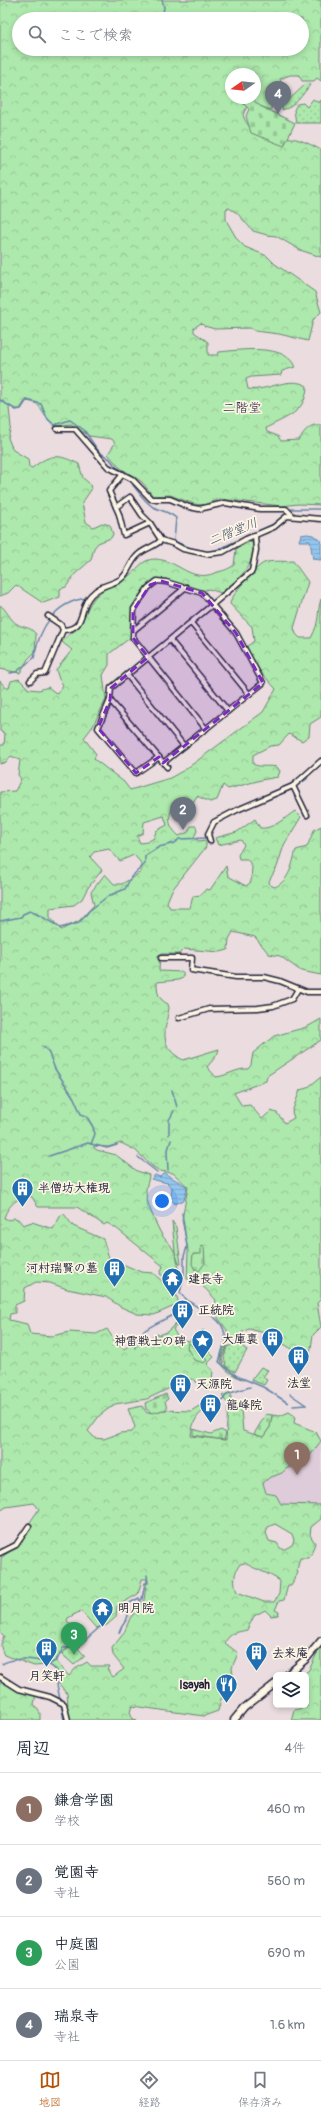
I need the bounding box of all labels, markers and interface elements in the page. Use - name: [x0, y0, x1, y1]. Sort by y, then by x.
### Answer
- search box: [12, 12, 309, 56]
- icon: search: [26, 23, 48, 45]
- text: ここで検索: [58, 26, 133, 45]
- north arrow: [225, 68, 261, 104]
- pin: 4: [265, 81, 291, 114]
- district label: 二階堂: [222, 400, 262, 416]
- water label: 二階堂川: [206, 515, 260, 549]
- pin: 2: [170, 797, 196, 830]
- building icon: 半僧坊大権現: [9, 1175, 35, 1208]
- place label: 半僧坊大権現: [38, 1181, 110, 1196]
- your location: [152, 1191, 172, 1211]
- building icon: 河村瑞賢の墓: [101, 1255, 127, 1288]
- place label: 河村瑞賢の墓: [26, 1261, 98, 1276]
- temple icon: 建長寺: [160, 1266, 186, 1299]
- place label: 建長寺: [188, 1272, 224, 1287]
- building icon: 正統院: [170, 1297, 196, 1330]
- place label: 正統院: [198, 1303, 234, 1318]
- building icon: 大庫裏: [260, 1326, 286, 1359]
- place icon: 神雷戦士の碑: [189, 1328, 215, 1361]
- place label: 大庫裏: [222, 1332, 258, 1347]
- place label: 神雷戦士の碑: [114, 1334, 186, 1349]
- building icon: 法堂: [286, 1343, 312, 1376]
- building icon: 天源院: [167, 1371, 193, 1404]
- place label: 法堂: [287, 1376, 311, 1391]
- place label: 天源院: [196, 1377, 232, 1392]
- building icon: 龍峰院: [198, 1392, 224, 1425]
- place label: 龍峰院: [226, 1398, 262, 1413]
- pin: 1: [284, 1442, 310, 1475]
- temple icon: 明月院: [89, 1595, 115, 1628]
- place label: 明月院: [118, 1601, 154, 1616]
- pin: 3: [61, 1622, 87, 1655]
- building icon: 月笑軒: [34, 1636, 60, 1669]
- building icon: 去来庵: [243, 1640, 269, 1673]
- place label: 去来庵: [272, 1646, 308, 1661]
- place label: 月笑軒: [29, 1669, 65, 1684]
- restaurant icon: Isayah: [213, 1672, 239, 1705]
- map controls: [273, 1672, 309, 1708]
- button: layers: [273, 1672, 309, 1708]
- place label: Isayah: [179, 1678, 210, 1693]
- text: 周辺: [16, 1738, 50, 1759]
- text: 4件: [284, 1740, 305, 1756]
- text: 鎌倉学園: [54, 1791, 114, 1810]
- text: 1: [26, 1801, 32, 1817]
- text: 460 m: [267, 1801, 305, 1817]
- text: 学校: [54, 1813, 80, 1829]
- text: 覚園寺: [54, 1863, 99, 1882]
- text: 2: [25, 1873, 33, 1889]
- text: 560 m: [267, 1873, 305, 1889]
- text: 寺社: [54, 1885, 80, 1901]
- text: 中庭園: [54, 1935, 99, 1954]
- text: 3: [25, 1945, 33, 1961]
- text: 690 m: [267, 1945, 305, 1961]
- text: 公園: [54, 1957, 80, 1973]
- text: 瑞泉寺: [54, 2007, 99, 2026]
- text: 4: [25, 2017, 33, 2033]
- text: 1.6 km: [270, 2017, 305, 2033]
- text: 寺社: [54, 2029, 80, 2045]
- tab: 地図: [39, 2069, 61, 2109]
- tab: 経路: [138, 2069, 160, 2109]
- tab: 保存済み: [238, 2069, 282, 2109]

